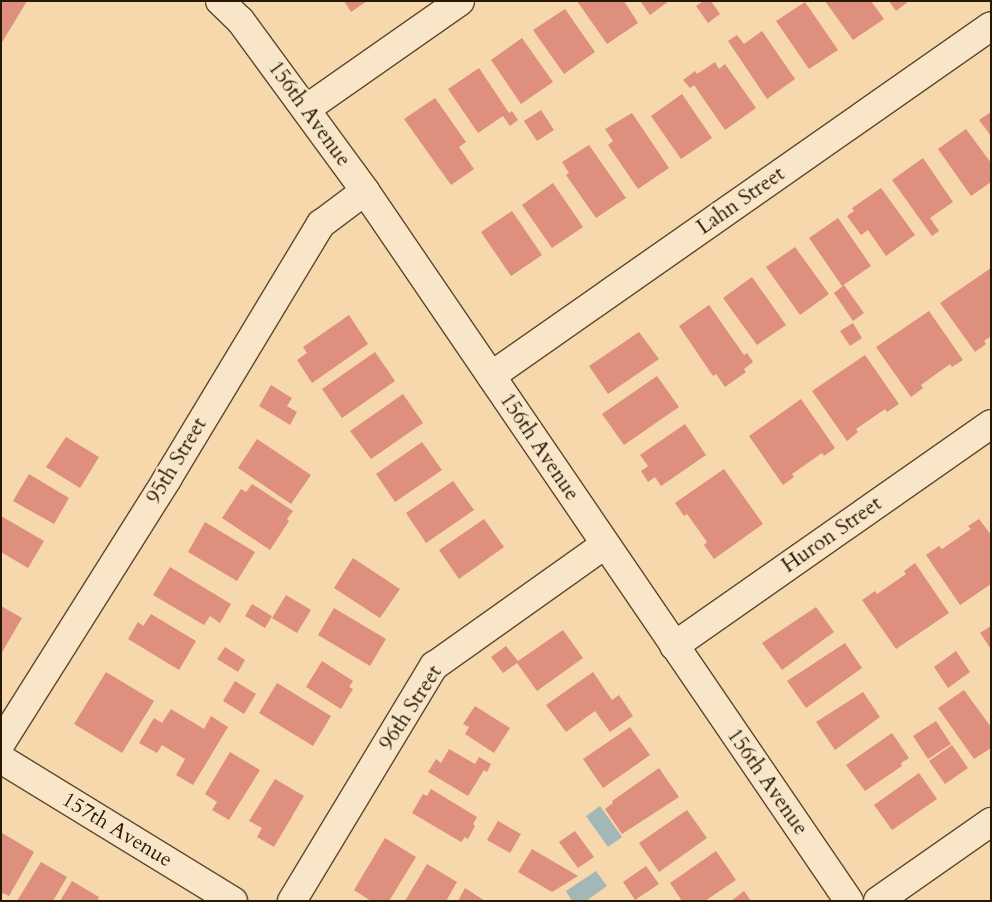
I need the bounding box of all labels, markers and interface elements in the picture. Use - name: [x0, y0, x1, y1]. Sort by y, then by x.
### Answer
- street label: 156th Avenue: [262, 56, 356, 172]
- street label: Lahn Street: [692, 162, 790, 240]
- street label: 156th Avenue: [494, 388, 584, 506]
- street label: 95th Street: [142, 413, 212, 509]
- street label: Huron Street: [777, 491, 887, 579]
- street label: 96th Street: [374, 661, 448, 755]
- street label: 156th Avenue: [721, 724, 813, 840]
- street label: 157th Avenue: [57, 787, 177, 873]

